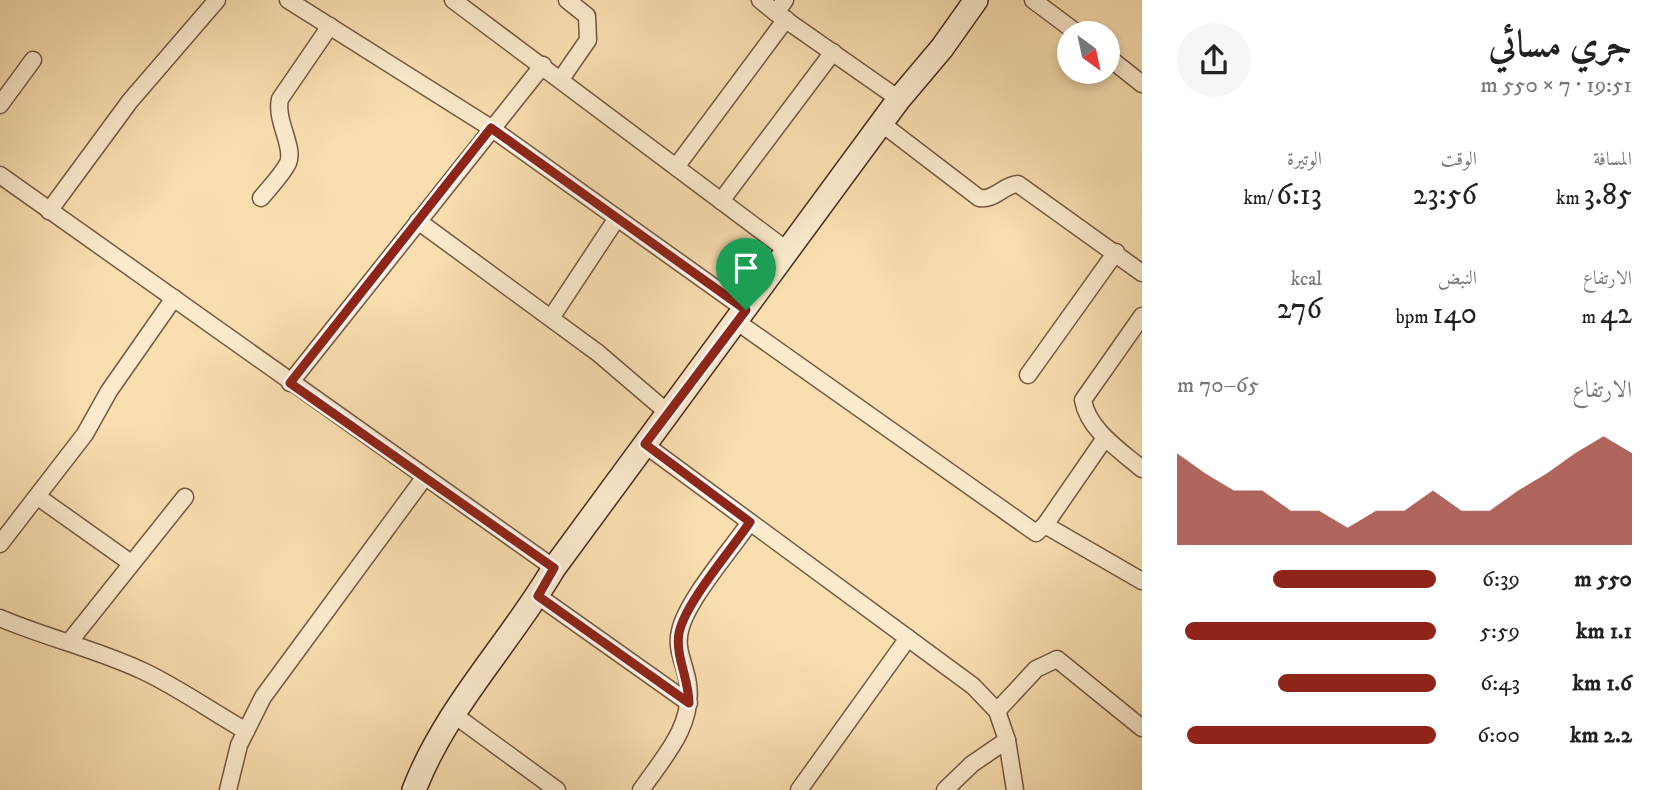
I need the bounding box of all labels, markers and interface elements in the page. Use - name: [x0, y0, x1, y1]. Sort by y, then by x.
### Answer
- north arrow: [1057, 21, 1120, 84]
- map controls: [1057, 21, 1120, 84]
- text: جري مسائي: [1488, 21, 1632, 69]
- button: share: [1177, 23, 1251, 97]
- text: 19:51 · 7 × 550 m: [1480, 71, 1632, 100]
- text: الوتيرة: [1287, 148, 1322, 171]
- text: الوقت: [1441, 148, 1477, 171]
- text: المسافة: [1593, 148, 1632, 171]
- text: 6:13: [1276, 177, 1322, 214]
- text: 23:56: [1413, 177, 1477, 214]
- text: 3.85: [1584, 177, 1632, 214]
- text: /km: [1243, 187, 1276, 210]
- text: km: [1556, 187, 1584, 210]
- pin: [716, 238, 776, 310]
- icon: arrive: [727, 249, 765, 287]
- text: النبض: [1438, 267, 1477, 290]
- text: الارتفاع: [1583, 267, 1632, 290]
- text: kcal: [1291, 268, 1322, 291]
- text: 276: [1277, 291, 1322, 328]
- text: 140: [1433, 296, 1477, 333]
- text: 42: [1600, 296, 1632, 333]
- text: bpm: [1396, 306, 1433, 329]
- text: m: [1582, 306, 1600, 329]
- text: 65–70 m: [1177, 371, 1259, 400]
- text: الارتفاع: [1572, 376, 1632, 405]
- text: 6:39: [1482, 565, 1520, 594]
- text: 550 m: [1575, 565, 1632, 594]
- text: 5:59: [1480, 617, 1520, 646]
- text: 1.1 km: [1576, 617, 1632, 646]
- text: 6:43: [1480, 669, 1520, 698]
- text: 1.6 km: [1573, 669, 1632, 698]
- text: 6:00: [1477, 721, 1520, 750]
- text: 2.2 km: [1570, 721, 1632, 750]

